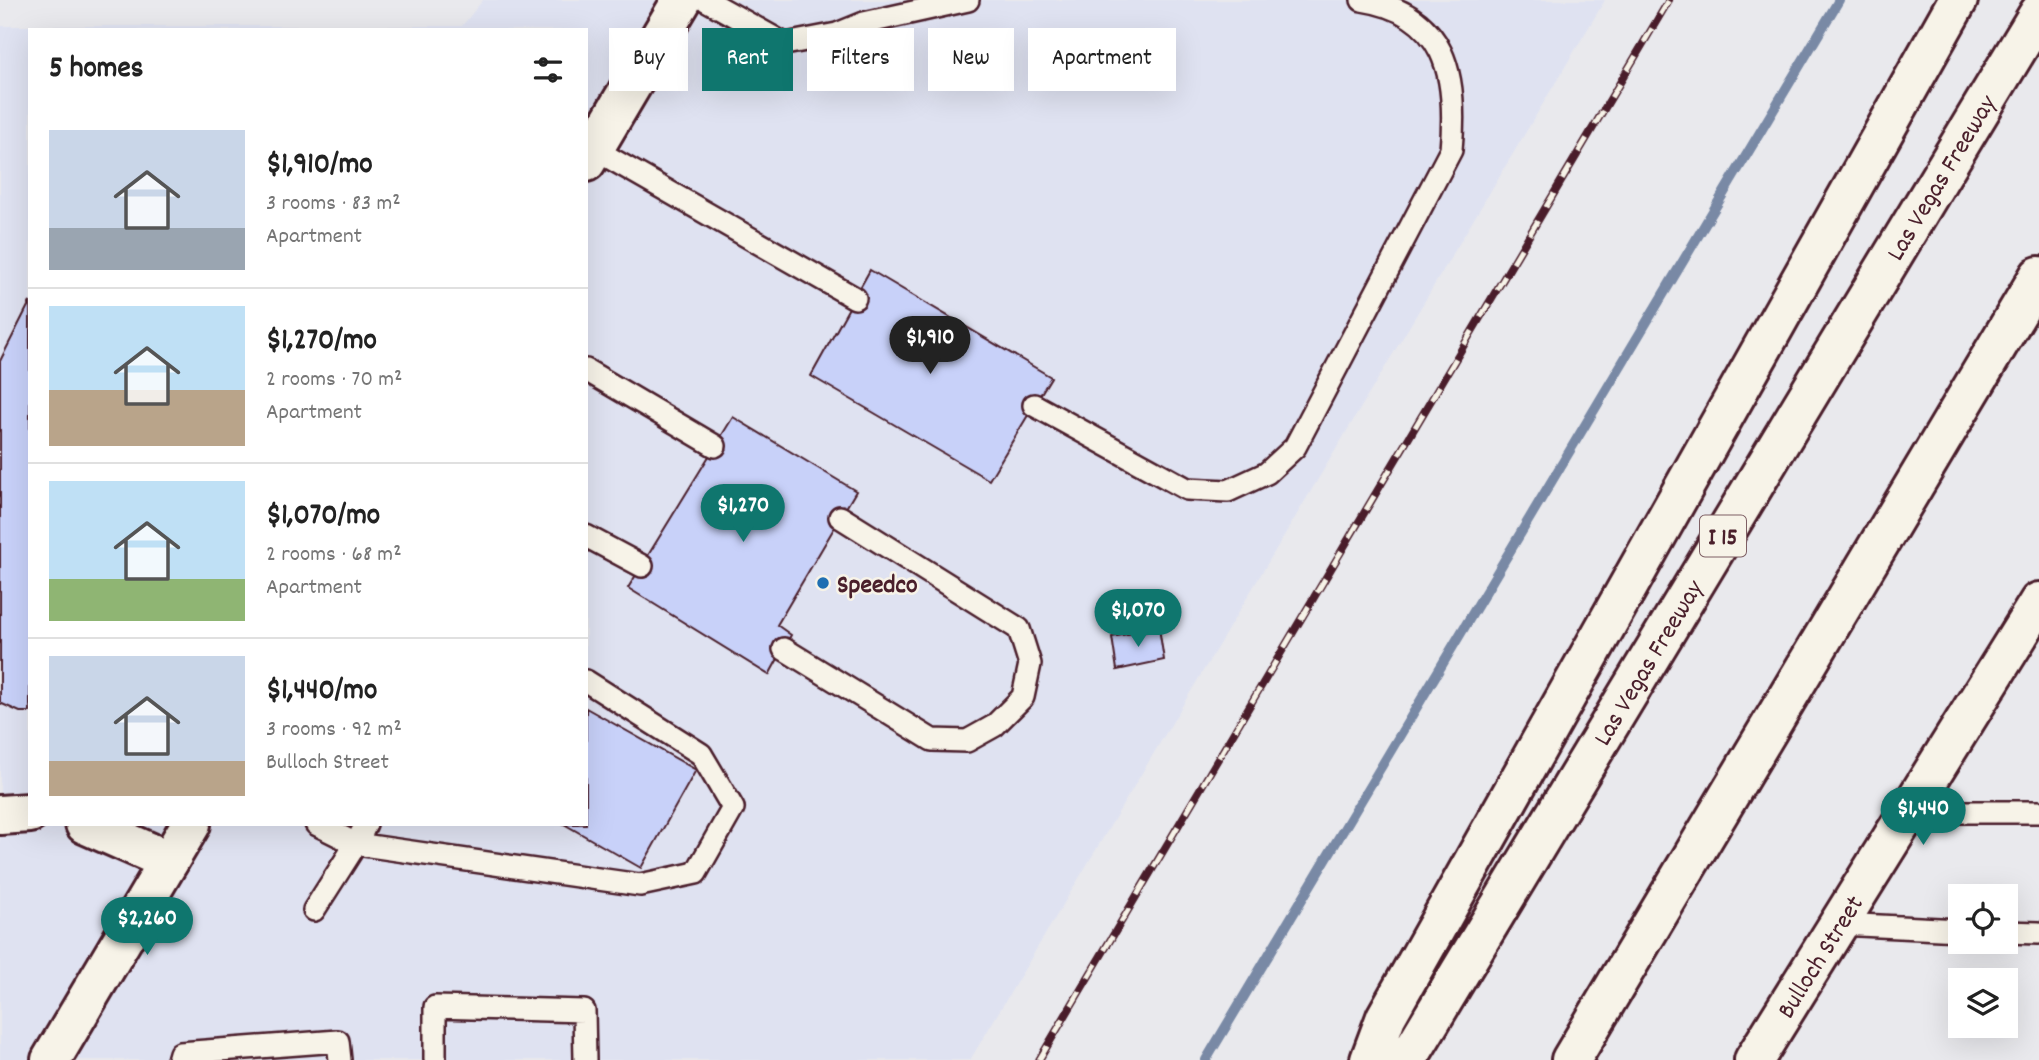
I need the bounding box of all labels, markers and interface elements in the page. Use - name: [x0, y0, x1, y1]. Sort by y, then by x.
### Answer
- chip: Buy: [609, 28, 688, 91]
- chip: Rent: [702, 28, 793, 91]
- chip: Filters: [807, 28, 914, 91]
- chip: New: [928, 28, 1014, 91]
- chip: Apartment: [1028, 28, 1176, 91]
- text: 5 homes: [49, 49, 143, 92]
- icon: filters: [529, 51, 567, 89]
- street label: Las Vegas Freeway: [1879, 88, 2007, 269]
- text: $1,910/mo: [266, 145, 373, 188]
- icon: home: [105, 158, 189, 242]
- text: 3 rooms · 83 m²: [266, 188, 401, 221]
- text: Apartment: [266, 221, 362, 254]
- pin: $1,910: [873, 316, 987, 376]
- text: $1,270/mo: [266, 321, 377, 364]
- text: $1,910: [905, 322, 955, 355]
- icon: home: [105, 334, 189, 418]
- text: 2 rooms · 70 m²: [266, 364, 402, 397]
- text: Apartment: [266, 397, 362, 430]
- pin: $1,270: [686, 484, 800, 544]
- text: $1,270: [717, 490, 769, 523]
- text: $1,070/mo: [266, 496, 380, 539]
- icon: home: [105, 509, 189, 593]
- road number: I 15: [1700, 516, 1746, 556]
- text: 2 rooms · 68 m²: [266, 539, 402, 572]
- place label: Speedco: [837, 568, 918, 605]
- text: Apartment: [266, 572, 362, 605]
- street label: Las Vegas Freeway: [1586, 573, 1714, 754]
- marker: Speedco: [815, 575, 831, 591]
- pin: $1,070: [1081, 590, 1195, 649]
- text: $1,070: [1111, 595, 1165, 628]
- text: $1,440/mo: [266, 671, 377, 714]
- icon: home: [105, 684, 189, 768]
- text: 3 rooms · 92 m²: [266, 714, 402, 747]
- text: Bulloch Street: [266, 747, 389, 780]
- pin: $1,440: [1866, 788, 1980, 847]
- text: $1,440: [1897, 793, 1949, 826]
- map controls: [1948, 884, 2018, 1038]
- button: locate: [1948, 884, 2018, 954]
- street label: Bulloch Street: [1769, 889, 1875, 1027]
- pin: $2,260: [90, 898, 204, 957]
- text: $2,260: [117, 903, 177, 936]
- button: layers: [1948, 968, 2018, 1038]

